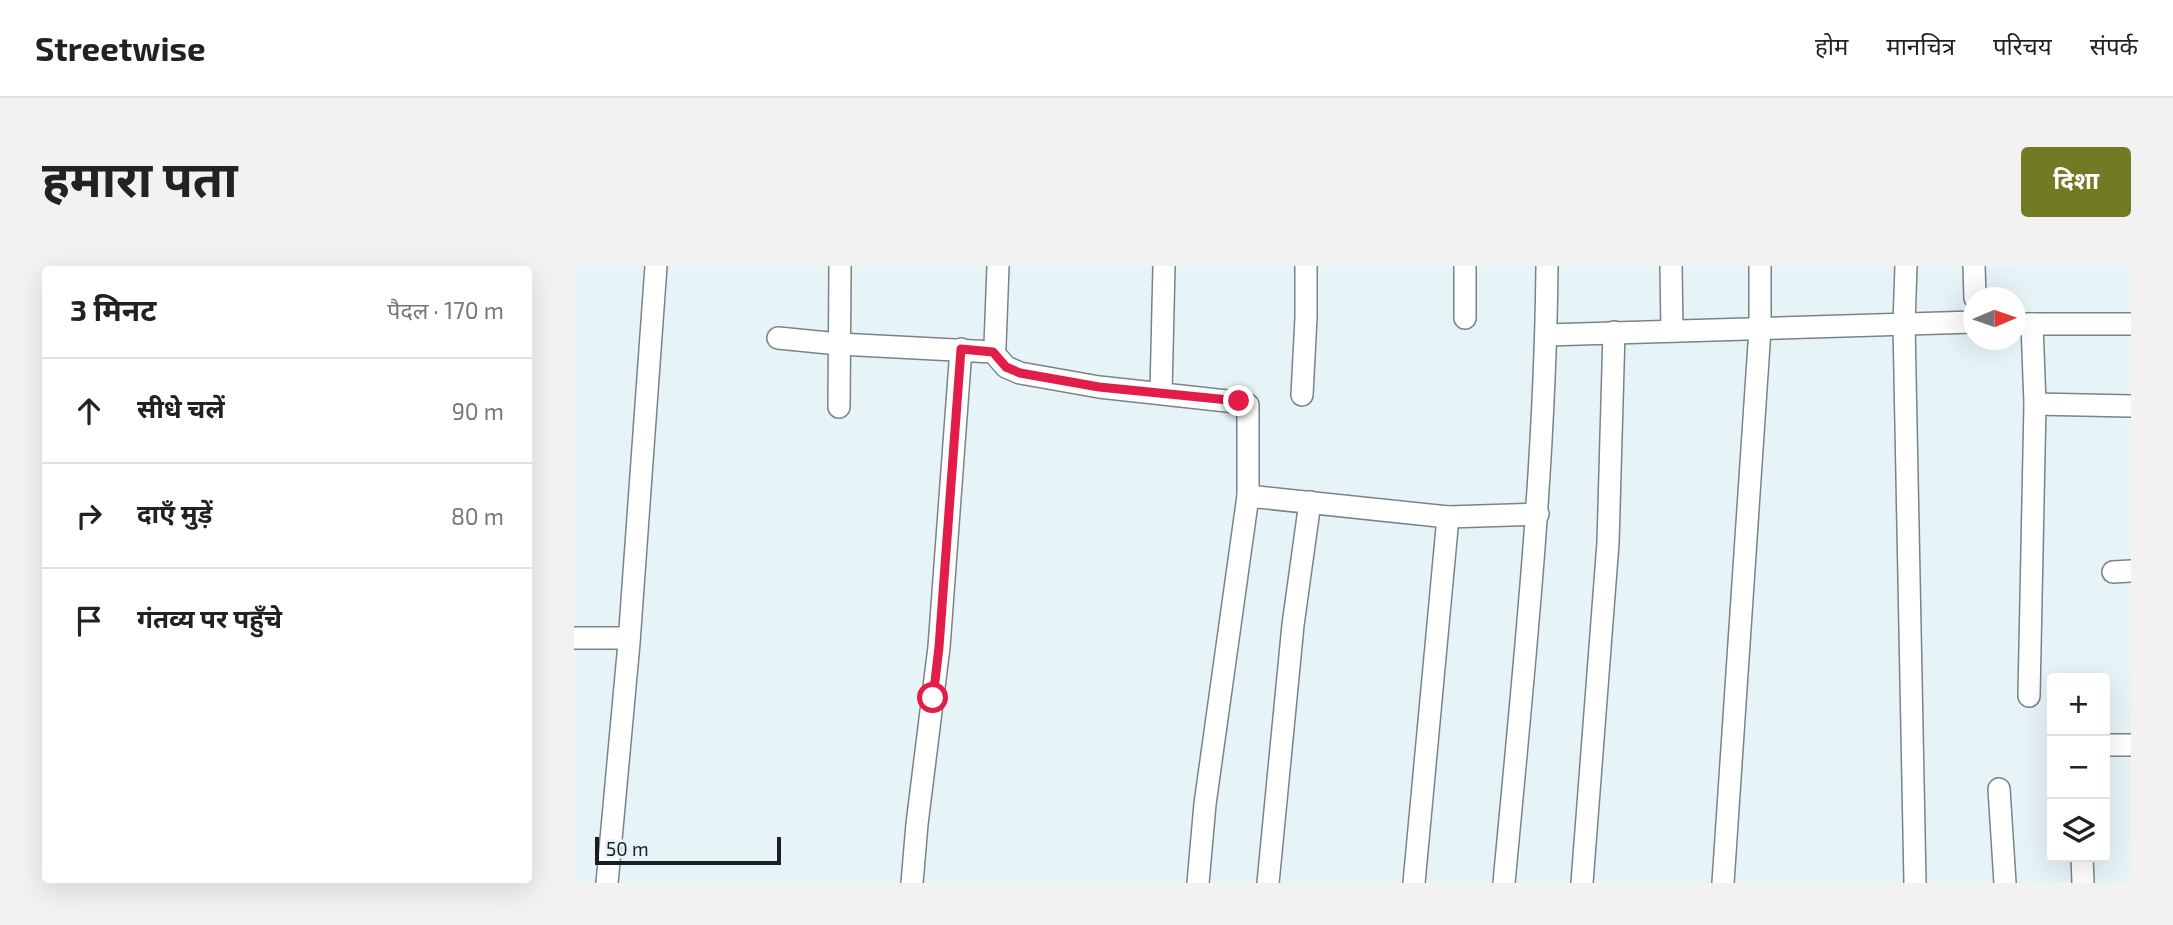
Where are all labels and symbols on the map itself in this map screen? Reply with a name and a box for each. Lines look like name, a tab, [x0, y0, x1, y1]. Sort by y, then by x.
north arrow	[1963, 287, 2026, 350]
route end	[1223, 385, 1254, 416]
route start	[917, 682, 948, 713]
scale bar	[595, 834, 780, 866]

